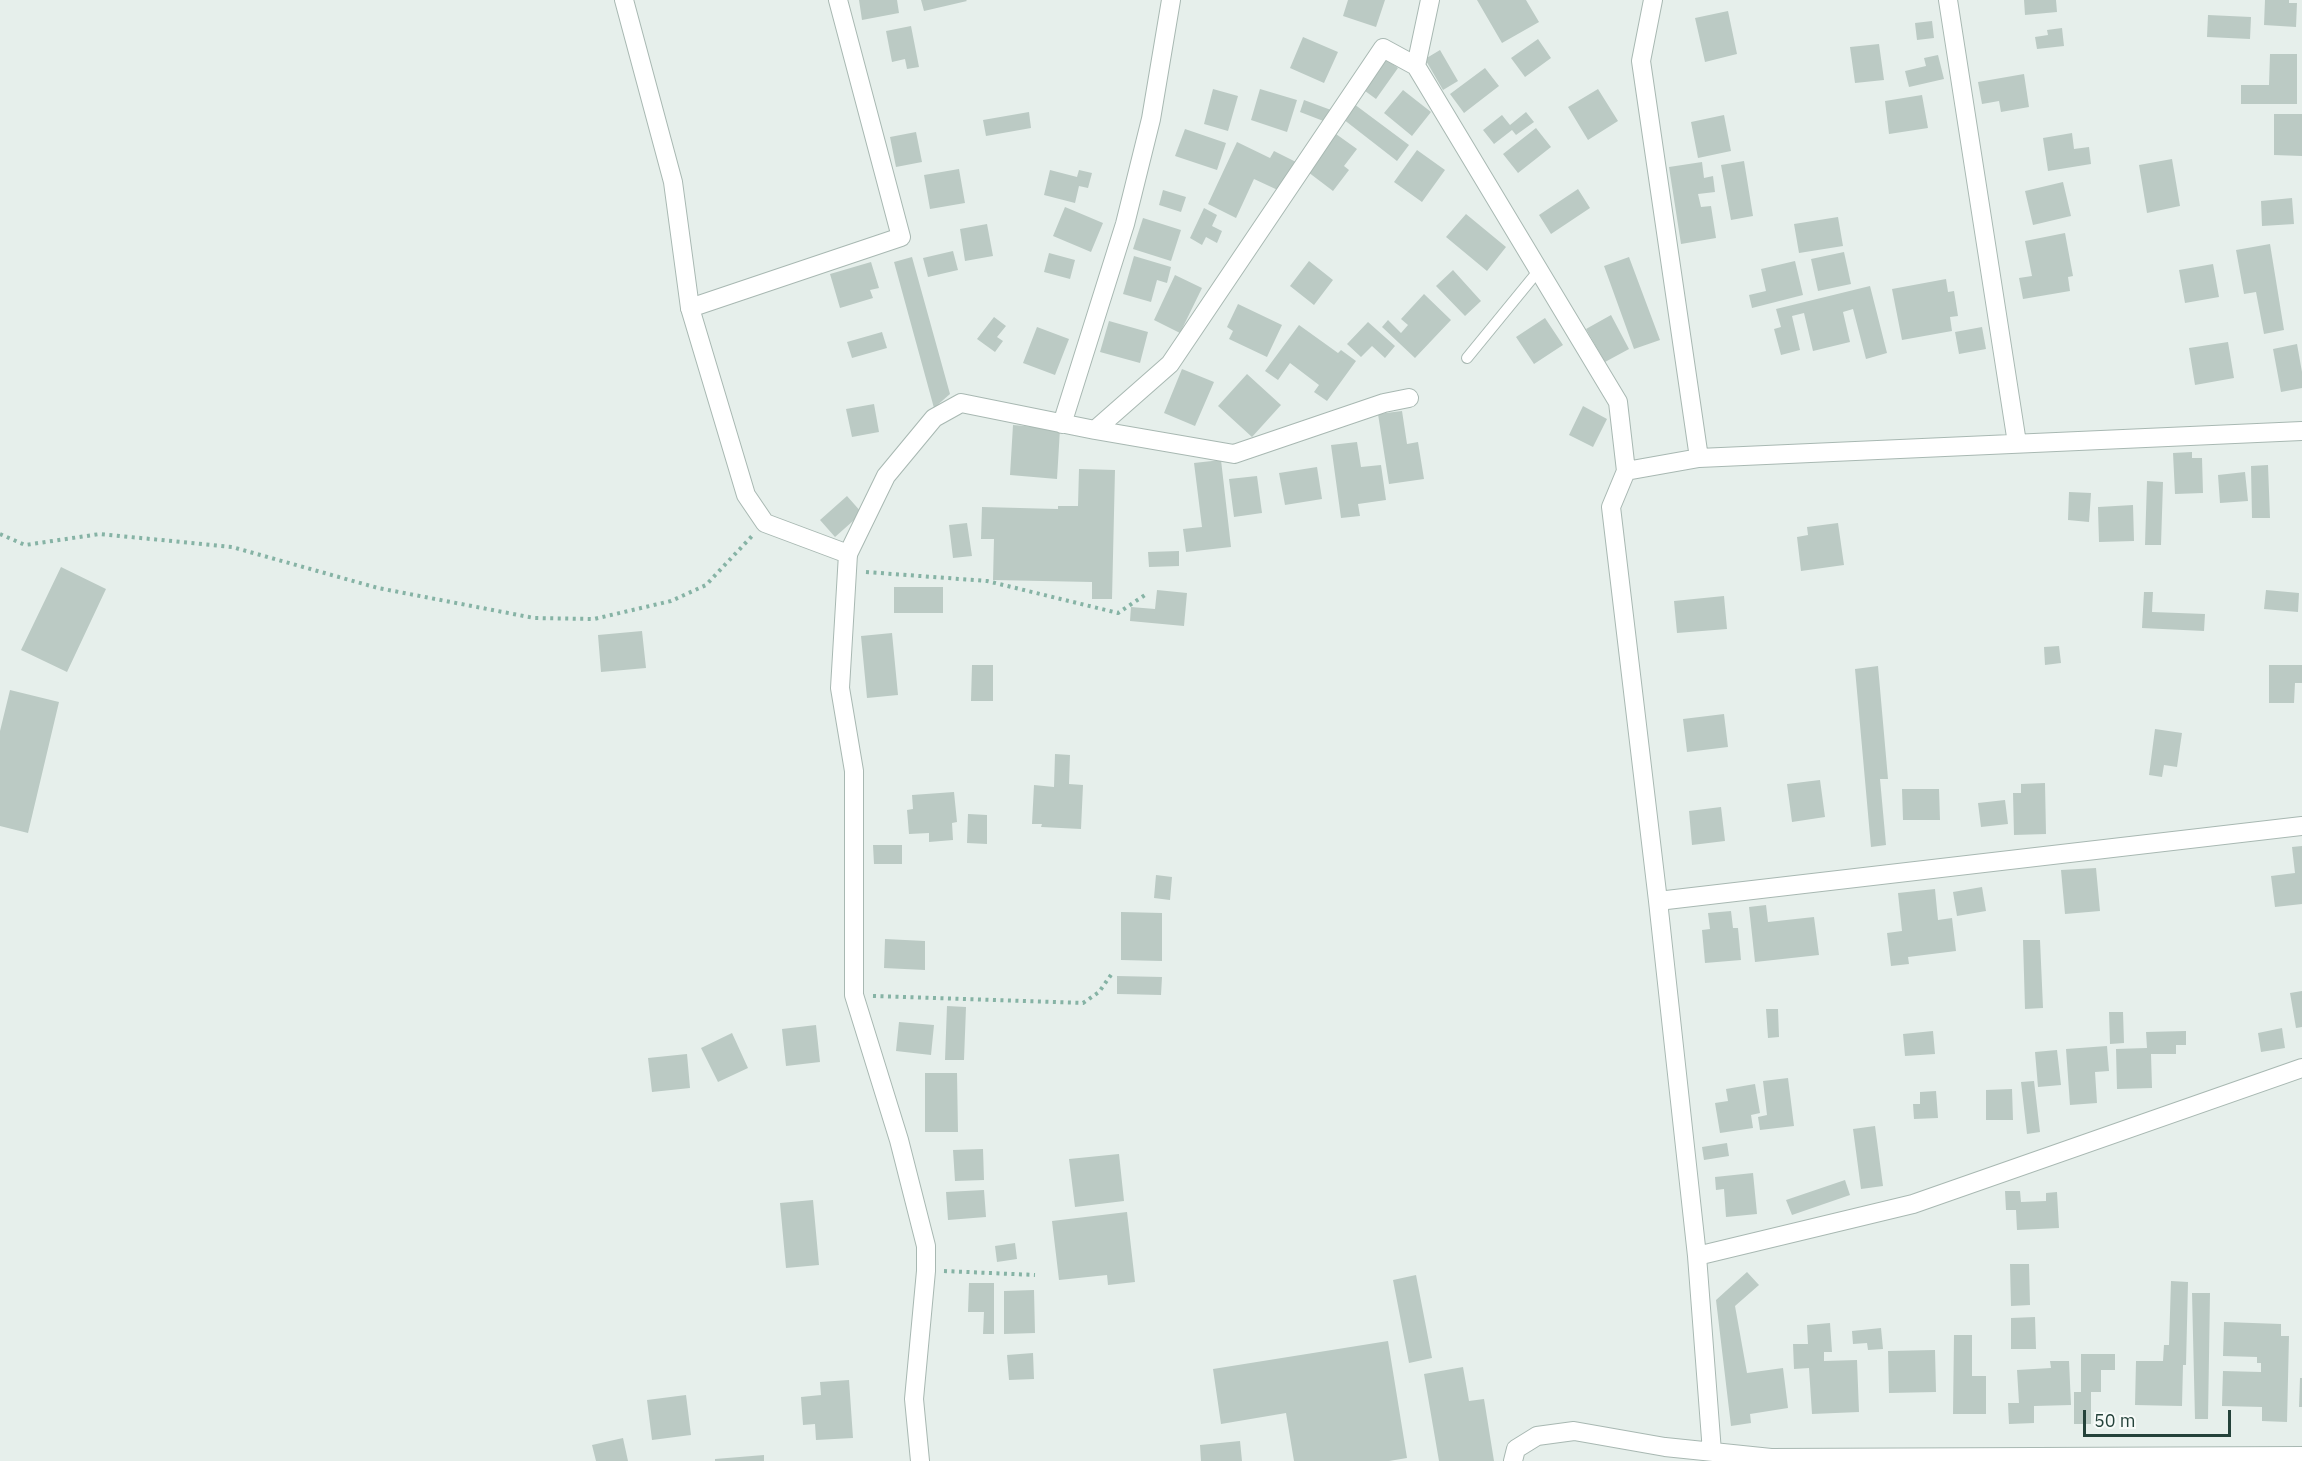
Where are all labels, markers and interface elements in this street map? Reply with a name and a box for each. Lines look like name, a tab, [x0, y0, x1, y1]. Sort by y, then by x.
scale bar	[2086, 1398, 2234, 1436]
text: 50 m	[2094, 1409, 2136, 1432]

